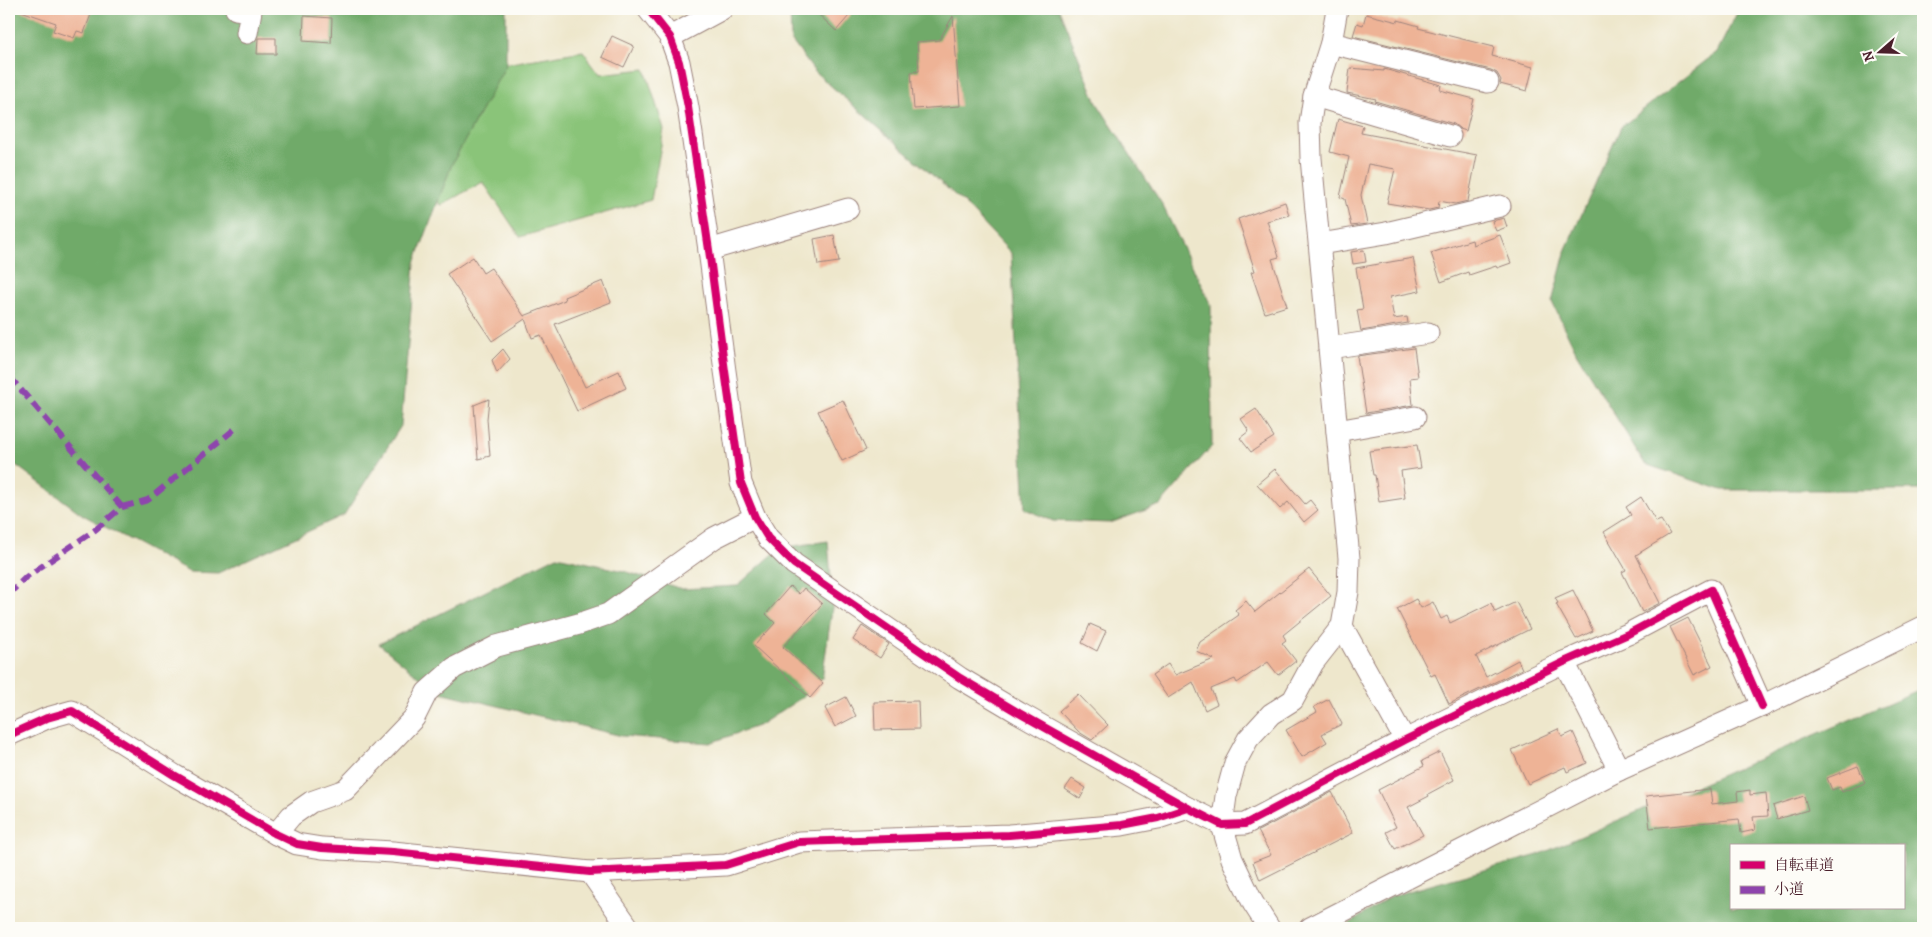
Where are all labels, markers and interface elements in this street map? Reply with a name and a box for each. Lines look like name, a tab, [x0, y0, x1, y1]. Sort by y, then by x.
north arrow	[1854, 28, 1904, 78]
text: N	[1858, 48, 1879, 64]
legend	[1730, 844, 1904, 910]
text: 自転車道	[1774, 855, 1834, 875]
text: 小道	[1774, 879, 1804, 899]

